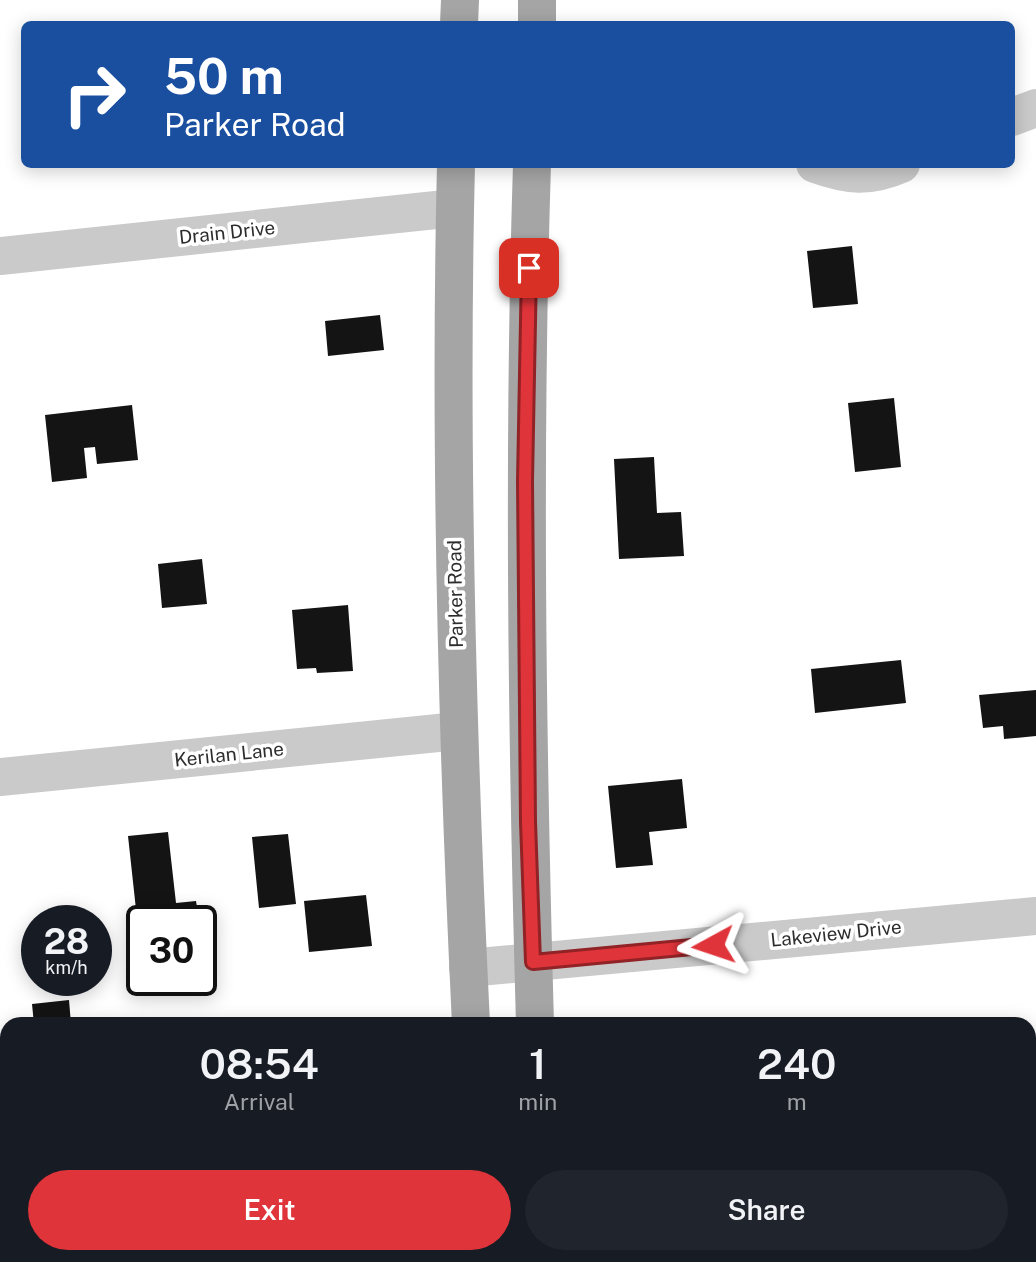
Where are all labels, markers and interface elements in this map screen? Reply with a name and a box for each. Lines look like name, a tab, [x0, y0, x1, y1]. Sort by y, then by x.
text: 50 m	[164, 47, 284, 105]
icon: right	[49, 49, 140, 140]
text: Parker Road	[164, 106, 346, 143]
street label: Drain Drive	[178, 216, 276, 248]
pin	[499, 238, 559, 298]
icon: arrive	[510, 249, 548, 287]
street label: Parker Road	[443, 540, 467, 648]
street label: Kerilan Lane	[173, 737, 285, 771]
speed limit sign: 30	[126, 905, 217, 996]
position arrow	[676, 908, 750, 982]
street label: Lakeview Drive	[769, 915, 903, 951]
text: 28	[44, 921, 89, 962]
text: km/h	[45, 957, 88, 978]
text: 08:54	[200, 1039, 319, 1088]
text: 1	[529, 1039, 547, 1088]
text: 240	[757, 1039, 836, 1088]
text: Arrival	[224, 1088, 295, 1115]
text: min	[518, 1088, 557, 1115]
text: m	[787, 1088, 807, 1115]
button: Exit	[28, 1170, 511, 1250]
button: Share	[525, 1170, 1008, 1250]

